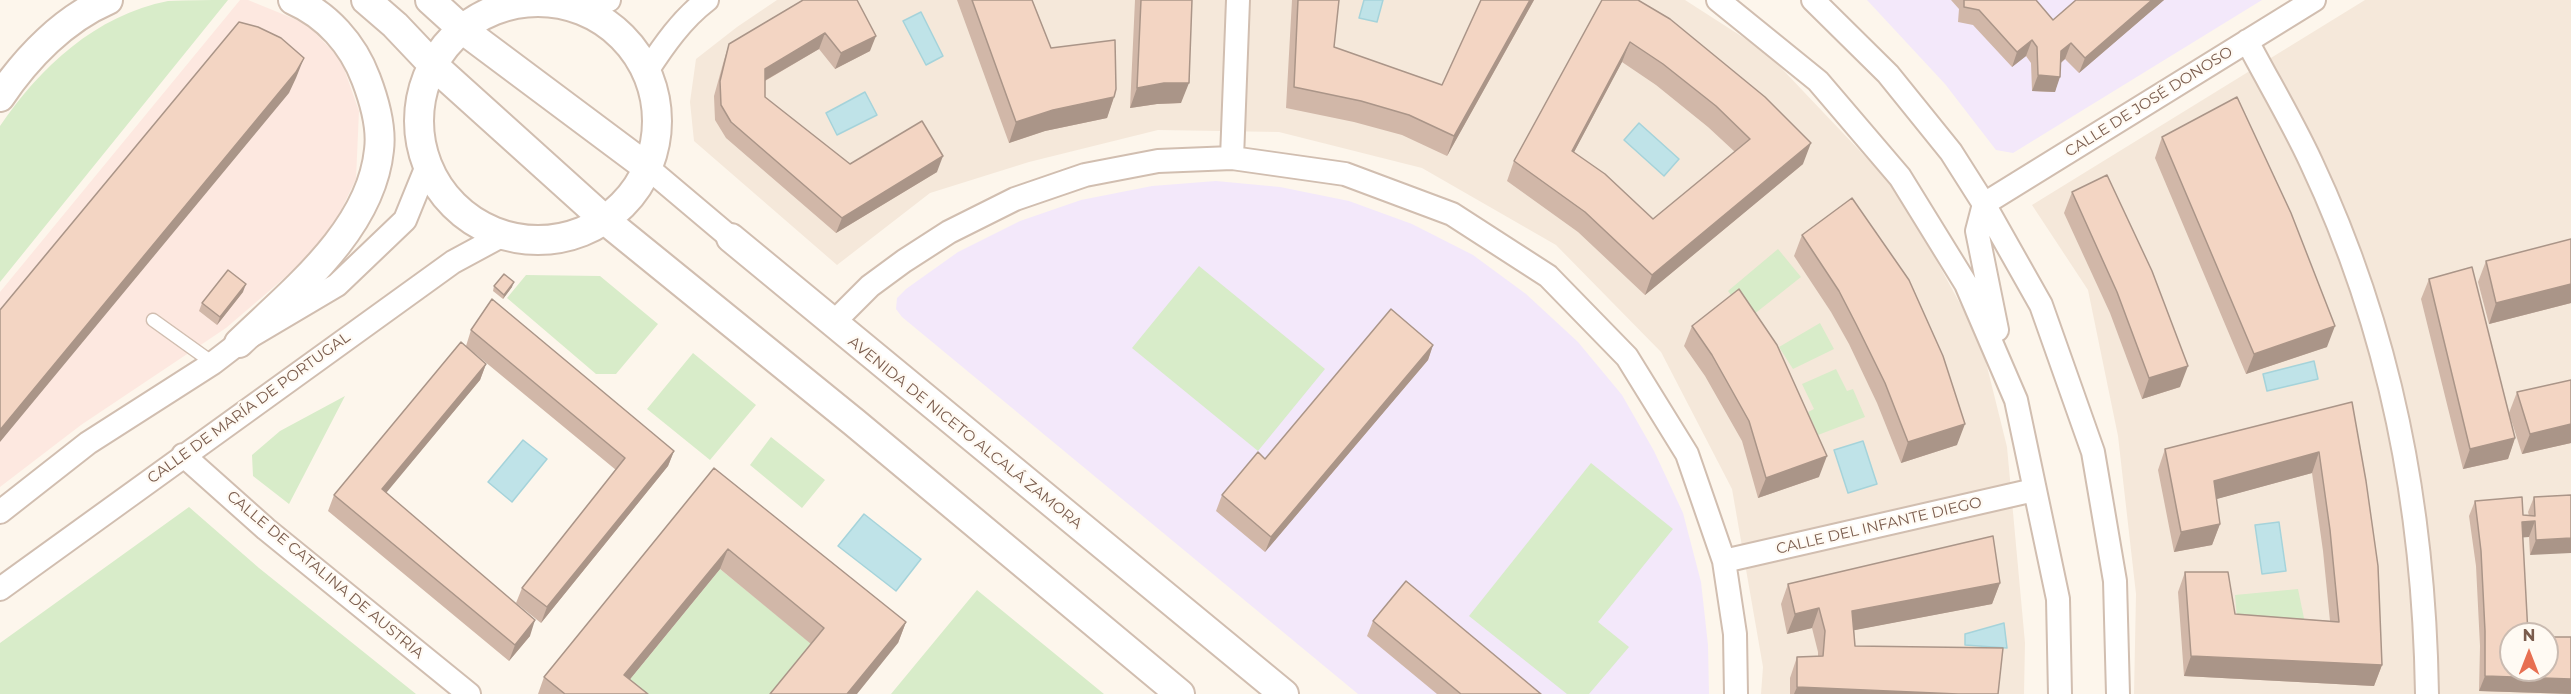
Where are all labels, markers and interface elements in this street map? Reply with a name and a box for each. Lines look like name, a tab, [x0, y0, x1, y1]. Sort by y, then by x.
street label: CALLE DE JOSÉ DONOSO	[2062, 43, 2236, 161]
street label: CALLE DE MARÍA DE PORTUGAL	[144, 328, 354, 488]
street label: AVENIDA DE NICETO ALCALÁ ZAMORA	[844, 333, 1086, 533]
street label: CALLE DE CATALINA DE AUSTRIA	[223, 487, 427, 663]
street label: CALLE DEL INFANTE DIEGO	[1775, 494, 1983, 558]
north arrow	[2499, 622, 2559, 682]
text: N	[2523, 626, 2535, 645]

